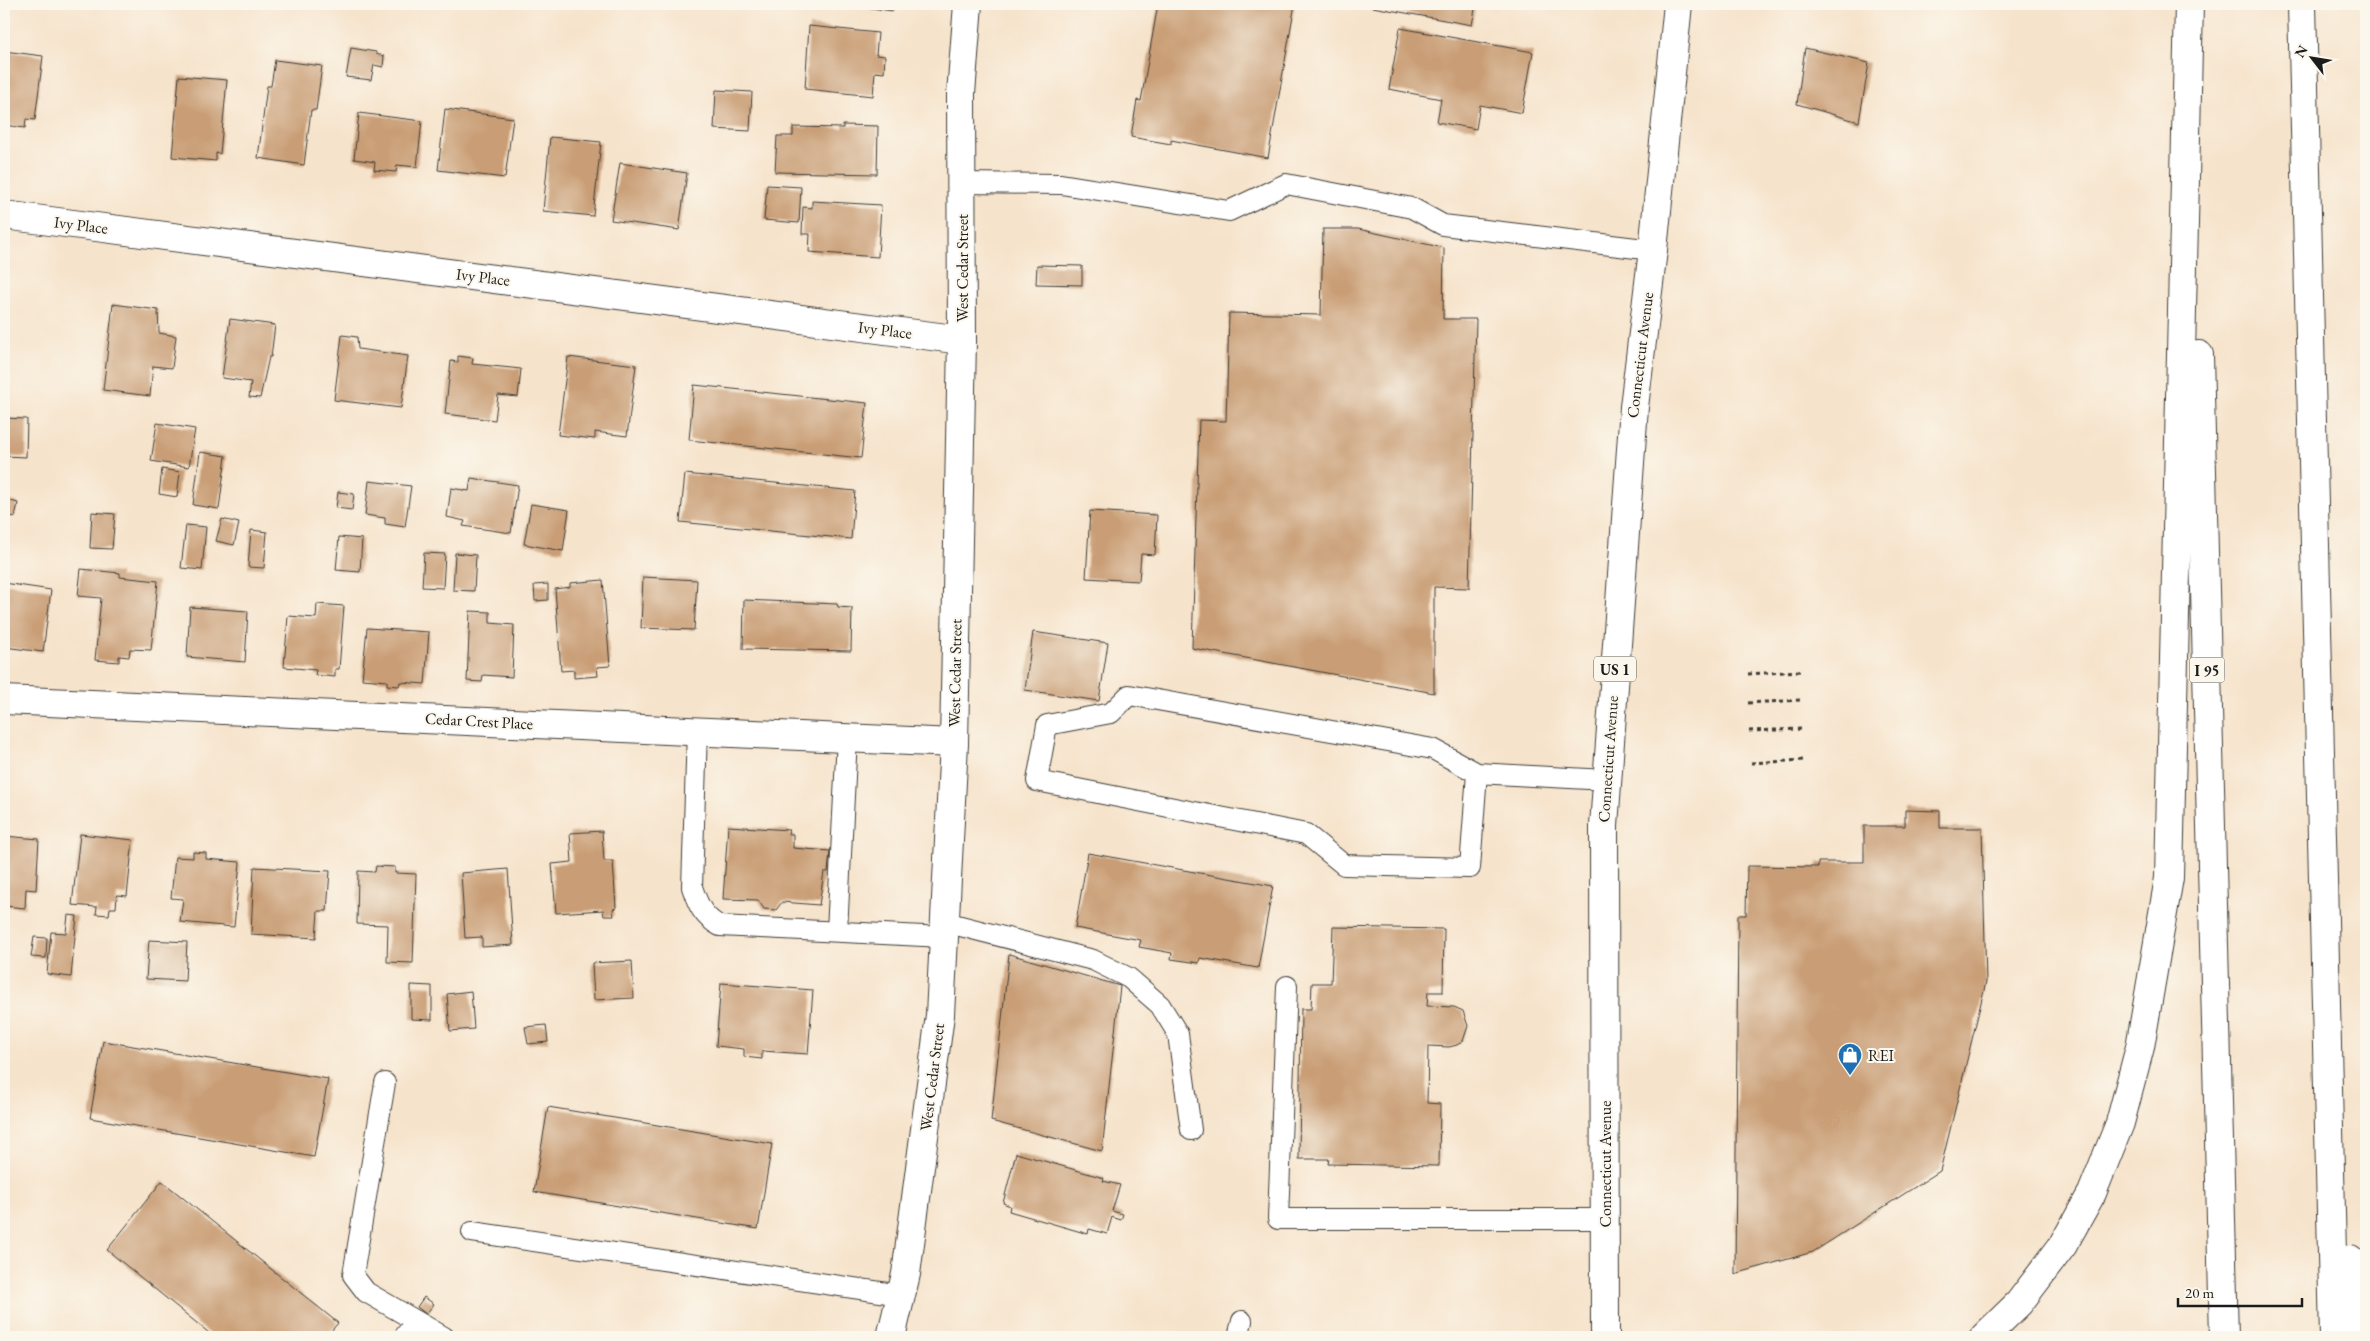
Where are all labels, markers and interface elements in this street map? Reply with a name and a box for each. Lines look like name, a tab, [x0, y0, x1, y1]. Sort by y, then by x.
north arrow	[2288, 32, 2338, 82]
text: N	[2290, 41, 2312, 61]
street label: Ivy Place	[53, 211, 109, 239]
street label: West Cedar Street	[952, 214, 973, 322]
street label: Ivy Place	[455, 263, 511, 291]
street label: Connecticut Avenue	[1622, 291, 1658, 419]
street label: Ivy Place	[857, 316, 913, 344]
street label: West Cedar Street	[944, 619, 966, 727]
road number: US 1	[1594, 656, 1636, 682]
road number: I 95	[2190, 658, 2224, 682]
street label: Connecticut Avenue	[1593, 695, 1623, 823]
street label: Cedar Crest Place	[424, 708, 534, 734]
street label: West Cedar Street	[915, 1022, 949, 1132]
shop icon: REI	[1837, 1042, 1863, 1076]
place label: REI	[1868, 1045, 1894, 1066]
street label: Connecticut Avenue	[1595, 1101, 1616, 1227]
scale bar	[2178, 1276, 2301, 1308]
text: 20 m	[2185, 1283, 2214, 1302]

